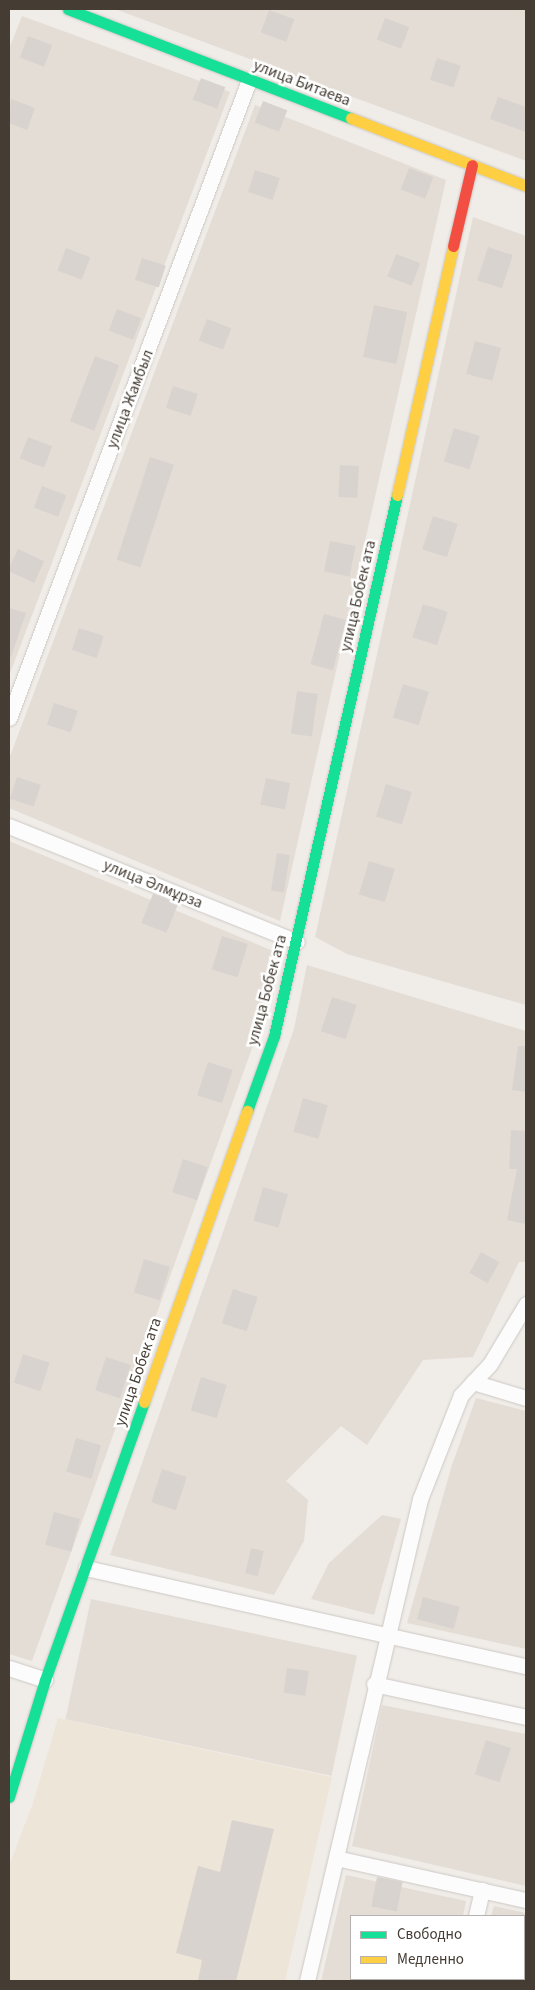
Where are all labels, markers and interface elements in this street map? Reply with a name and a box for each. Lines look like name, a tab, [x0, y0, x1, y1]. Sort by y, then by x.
street label: улица Битаева	[251, 56, 353, 110]
street label: улица Жамбыл	[102, 347, 158, 451]
street label: улица Бобек ата	[336, 538, 380, 654]
street label: улица Әлмұрза	[100, 855, 206, 913]
street label: улица Бобек ата	[243, 933, 291, 1047]
street label: улица Бобек ата	[110, 1315, 166, 1429]
legend	[350, 1915, 525, 1980]
text: Свободно	[397, 1924, 462, 1945]
text: Медленно	[397, 1949, 464, 1970]

